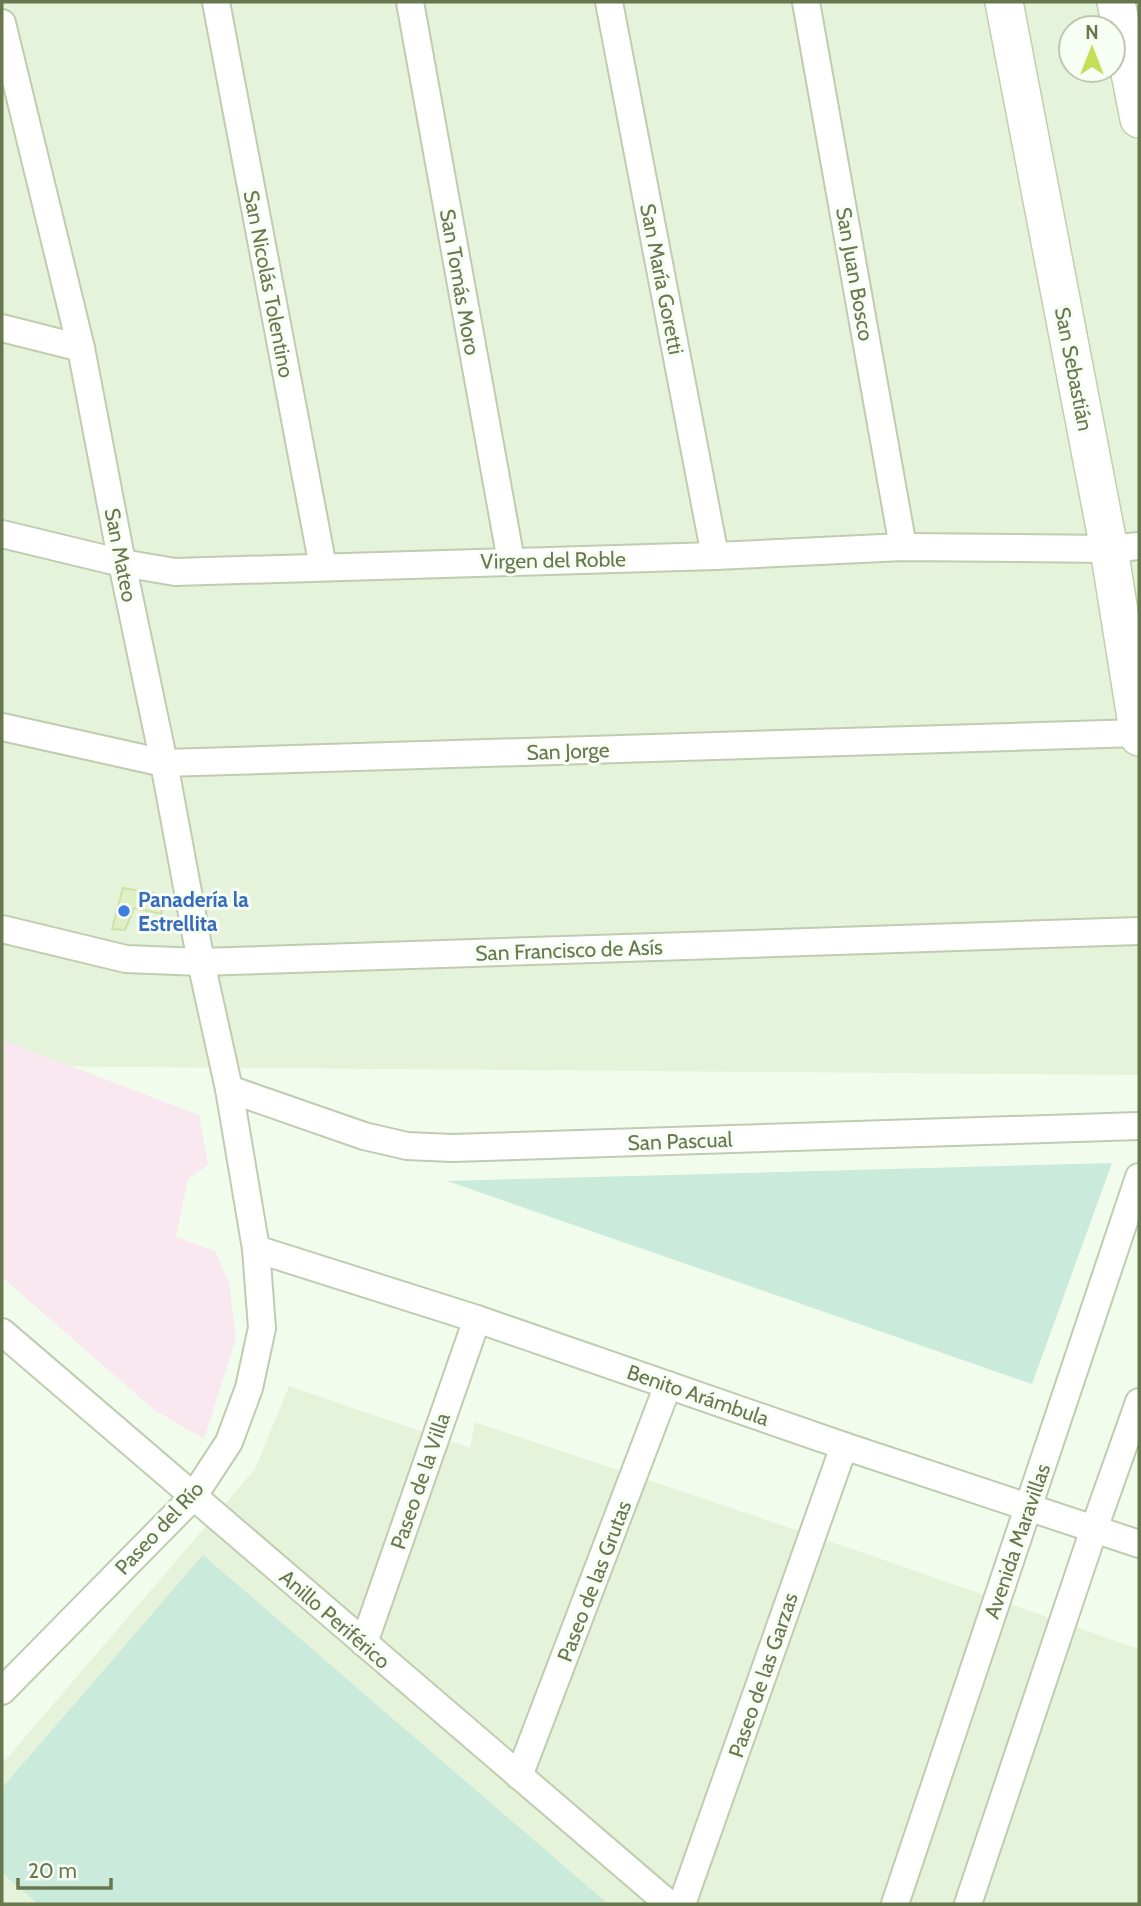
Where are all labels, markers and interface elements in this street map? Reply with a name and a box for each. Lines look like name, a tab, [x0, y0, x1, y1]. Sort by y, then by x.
north arrow	[1057, 14, 1127, 84]
text: N	[1085, 21, 1099, 44]
street label: San Nicolás Tolentino	[239, 188, 299, 380]
street label: San María Goretti	[635, 202, 689, 356]
street label: San Juan Bosco	[831, 205, 879, 343]
street label: San Tomás Moro	[435, 207, 485, 357]
street label: San Sebastián	[1050, 305, 1098, 433]
street label: San Mateo	[100, 506, 142, 604]
street label: Virgen del Roble	[480, 546, 626, 574]
street label: San Jorge	[526, 737, 610, 765]
place label: Panadería la Estrellita	[138, 887, 249, 936]
marker: Panadería la Estrellita	[116, 903, 132, 919]
street label: San Francisco de Asís	[475, 934, 663, 966]
street label: San Pascual	[627, 1127, 733, 1155]
street label: Benito Arámbula	[624, 1359, 772, 1431]
street label: Paseo de la Villa	[385, 1410, 455, 1552]
street label: Avenida Maravillas	[979, 1460, 1055, 1622]
street label: Paseo del Río	[110, 1476, 208, 1580]
street label: Paseo de las Grutas	[552, 1497, 636, 1665]
street label: Anillo Periférico	[275, 1564, 395, 1674]
street label: Paseo de las Garzas	[723, 1589, 803, 1761]
scale bar	[18, 1846, 110, 1890]
text: 20 m	[28, 1858, 77, 1883]

